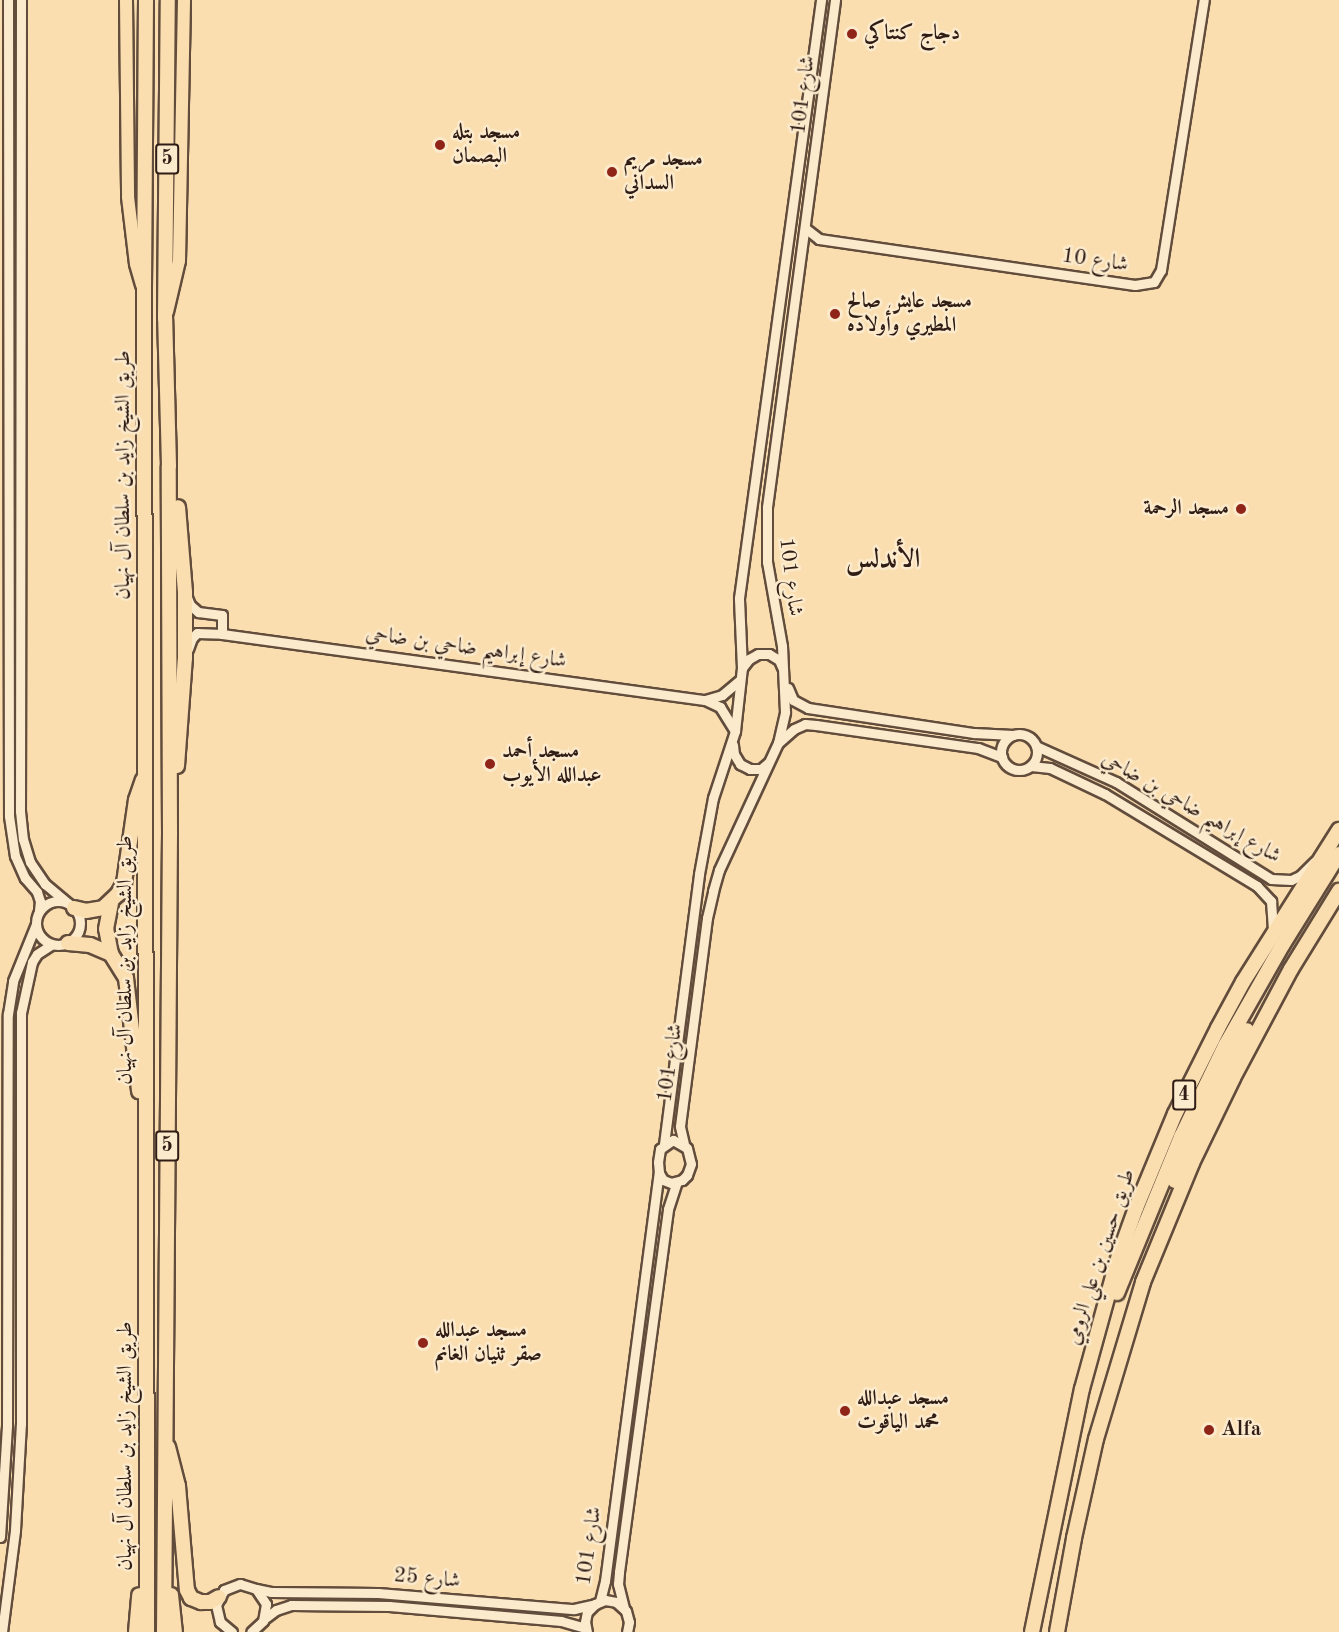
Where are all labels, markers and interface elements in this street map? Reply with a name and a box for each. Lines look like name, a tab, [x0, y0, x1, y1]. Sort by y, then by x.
place label: دجاج كنتاكي	[864, 21, 960, 47]
marker: دجاج كنتاكي	[845, 27, 859, 41]
street label: شارع 101	[787, 54, 821, 136]
place label: مسجد بتله البصمان	[452, 120, 520, 170]
marker: مسجد بتله البصمان	[433, 138, 447, 152]
road number: 5	[155, 142, 179, 176]
place label: مسجد مريم السداني	[624, 147, 703, 197]
marker: مسجد مريم السداني	[605, 165, 619, 179]
street label: شارع 10	[1060, 244, 1130, 278]
place label: مسجد عايش صالح المطيري وأولاده	[847, 289, 972, 339]
marker: مسجد عايش صالح المطيري وأولاده	[828, 307, 842, 321]
street label: طريق الشيخ زايد بن سلطان آل نهيان	[111, 350, 137, 600]
place label: مسجد الرحمة	[1143, 496, 1229, 522]
marker: مسجد الرحمة	[1234, 502, 1248, 516]
street label: شارع 101	[773, 536, 807, 618]
district label: الأندلس	[846, 544, 920, 576]
street label: شارع إبراهيم ضاحي بن ضاحي	[364, 621, 568, 675]
place label: مسجد أحمد عبدالله الأيوب	[502, 739, 601, 789]
street label: شارع إبراهيم ضاحي بن ضاحي	[1097, 746, 1285, 870]
marker: مسجد أحمد عبدالله الأيوب	[483, 757, 497, 771]
street label: طريق الشيخ زايد بن سلطان آل نهيان	[113, 835, 139, 1085]
street label: شارع 101	[653, 1022, 689, 1104]
road number: 4	[1172, 1078, 1196, 1112]
road number: 5	[155, 1129, 179, 1163]
street label: طريق حسين بن علي الرومي	[1061, 1166, 1141, 1348]
place label: مسجد عبدالله صقر ثنيان الغانم	[435, 1318, 542, 1368]
street label: طريق الشيخ زايد بن سلطان آل نهيان	[113, 1321, 139, 1571]
marker: مسجد عبدالله صقر ثنيان الغانم	[416, 1336, 430, 1350]
place label: مسجد عبدالله محمد الياقوت	[857, 1386, 949, 1436]
marker: مسجد عبدالله محمد الياقوت	[838, 1404, 852, 1418]
place label: Alfa	[1221, 1417, 1261, 1443]
marker: Alfa	[1202, 1423, 1216, 1437]
street label: شارع 101	[572, 1505, 608, 1587]
street label: شارع 25	[393, 1564, 461, 1594]

